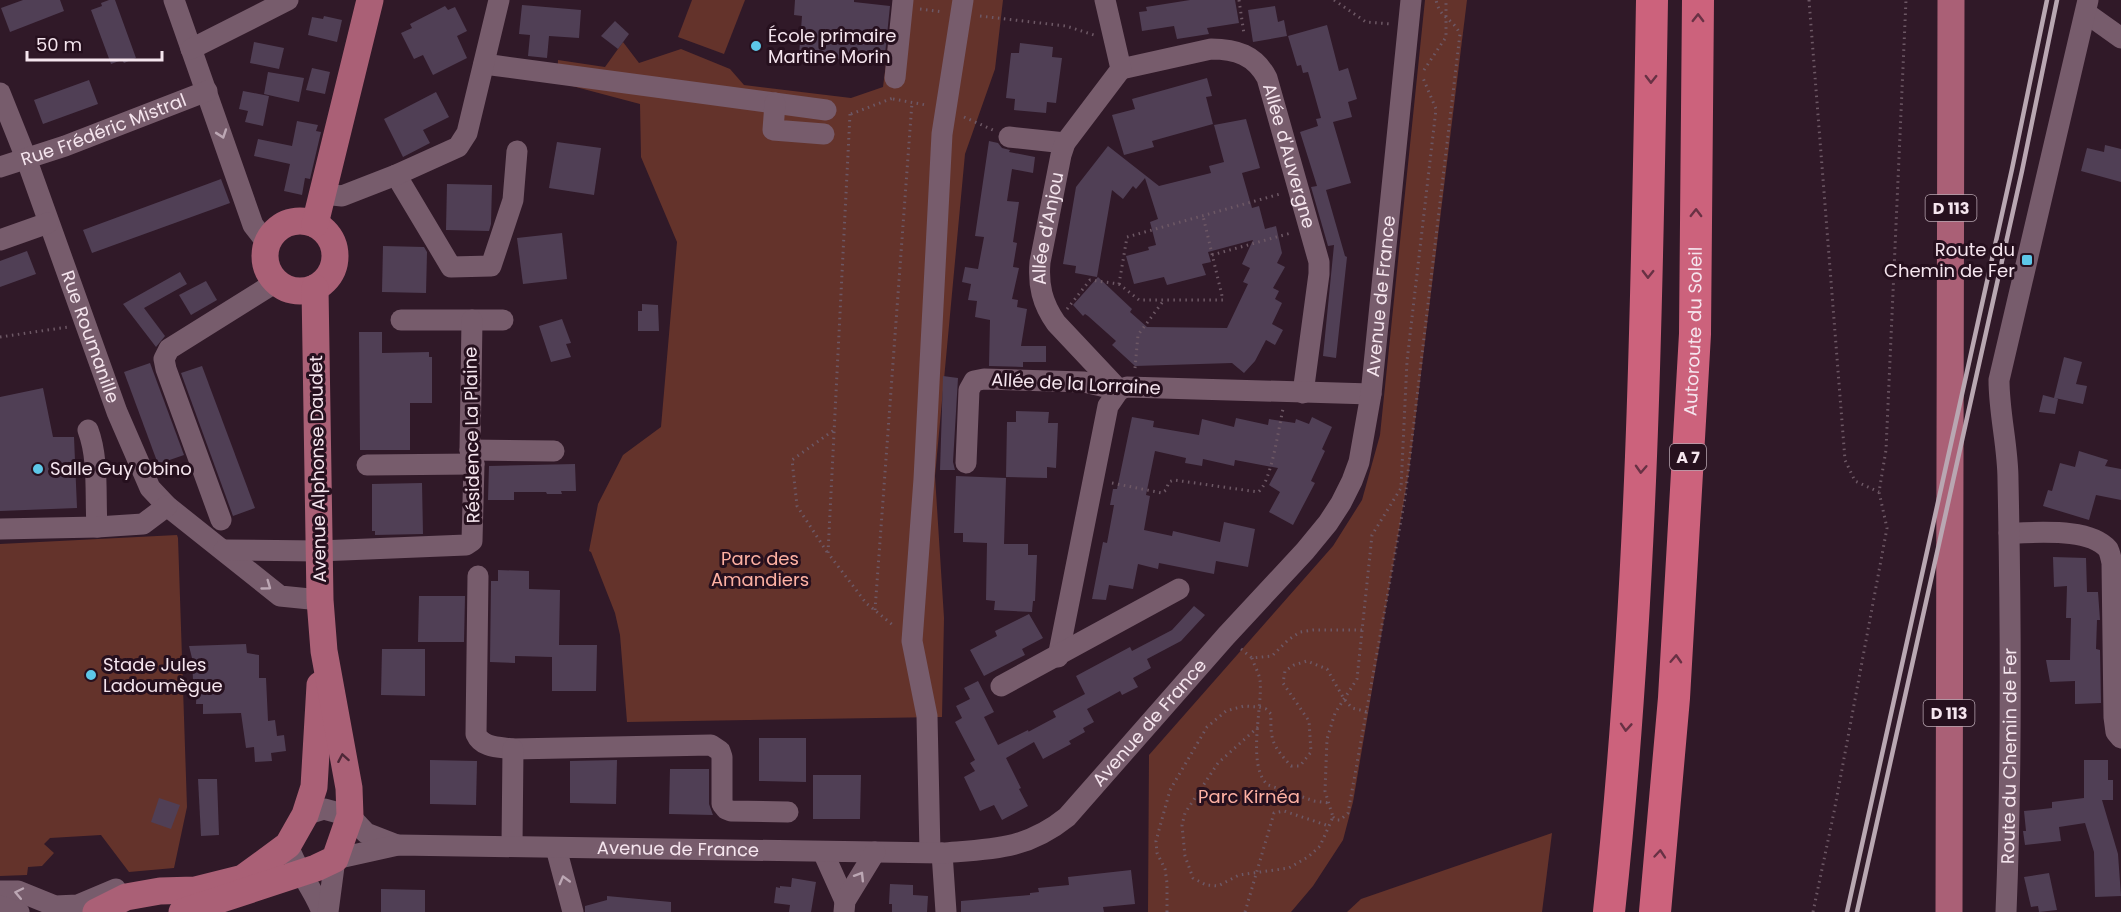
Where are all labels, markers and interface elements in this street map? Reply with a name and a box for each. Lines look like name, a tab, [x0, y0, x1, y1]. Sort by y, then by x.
one-way arrow	[1692, 13, 1704, 22]
place label: École primaire Martine Morin	[768, 23, 896, 69]
scale bar	[27, 24, 162, 62]
text: 50 m	[36, 32, 82, 57]
marker: École primaire Martine Morin	[749, 39, 763, 53]
one-way arrow	[1644, 75, 1657, 84]
street label: Allée d'Auvergne	[1257, 80, 1322, 231]
street label: Rue Frédéric Mistral	[17, 87, 190, 171]
one-way arrow	[214, 128, 227, 139]
street label: Allée d'Anjou	[1026, 170, 1069, 286]
road number: D 113	[1926, 195, 1976, 221]
one-way arrow	[1690, 208, 1702, 217]
street label: Avenue de France	[1360, 214, 1401, 378]
place label: Route du Chemin de Fer	[1884, 237, 2015, 283]
street label: Autoroute du Soleil	[1677, 247, 1708, 417]
marker: Route du Chemin de Fer	[2020, 253, 2034, 267]
street label: Rue Roumanille	[55, 267, 126, 406]
one-way arrow	[1641, 270, 1654, 279]
street label: Résidence La Plaine	[457, 347, 486, 523]
street label: Avenue Alphonse Daudet	[303, 355, 332, 583]
street label: Allée de la Lorraine	[991, 367, 1161, 400]
road number: A 7	[1670, 444, 1706, 470]
place label: Salle Guy Obino	[50, 456, 192, 481]
marker: Salle Guy Obino	[31, 462, 45, 476]
one-way arrow	[1634, 465, 1647, 474]
park label: Parc des Amandiers	[711, 546, 809, 592]
one-way arrow	[260, 579, 271, 590]
street label: Route du Chemin de Fer	[1995, 648, 2022, 864]
place label: Stade Jules Ladoumègue	[103, 652, 223, 698]
street label: Avenue de France	[1086, 653, 1212, 792]
one-way arrow	[1669, 655, 1682, 664]
marker: Stade Jules Ladoumègue	[84, 668, 98, 682]
road number: D 113	[1924, 700, 1974, 726]
one-way arrow	[1620, 722, 1633, 731]
one-way arrow	[337, 753, 350, 763]
park label: Parc Kirnéa	[1198, 784, 1300, 809]
street label: Avenue de France	[597, 835, 759, 862]
one-way arrow	[1653, 849, 1666, 858]
one-way arrow	[852, 872, 864, 882]
one-way arrow	[559, 875, 572, 885]
one-way arrow	[14, 888, 24, 901]

